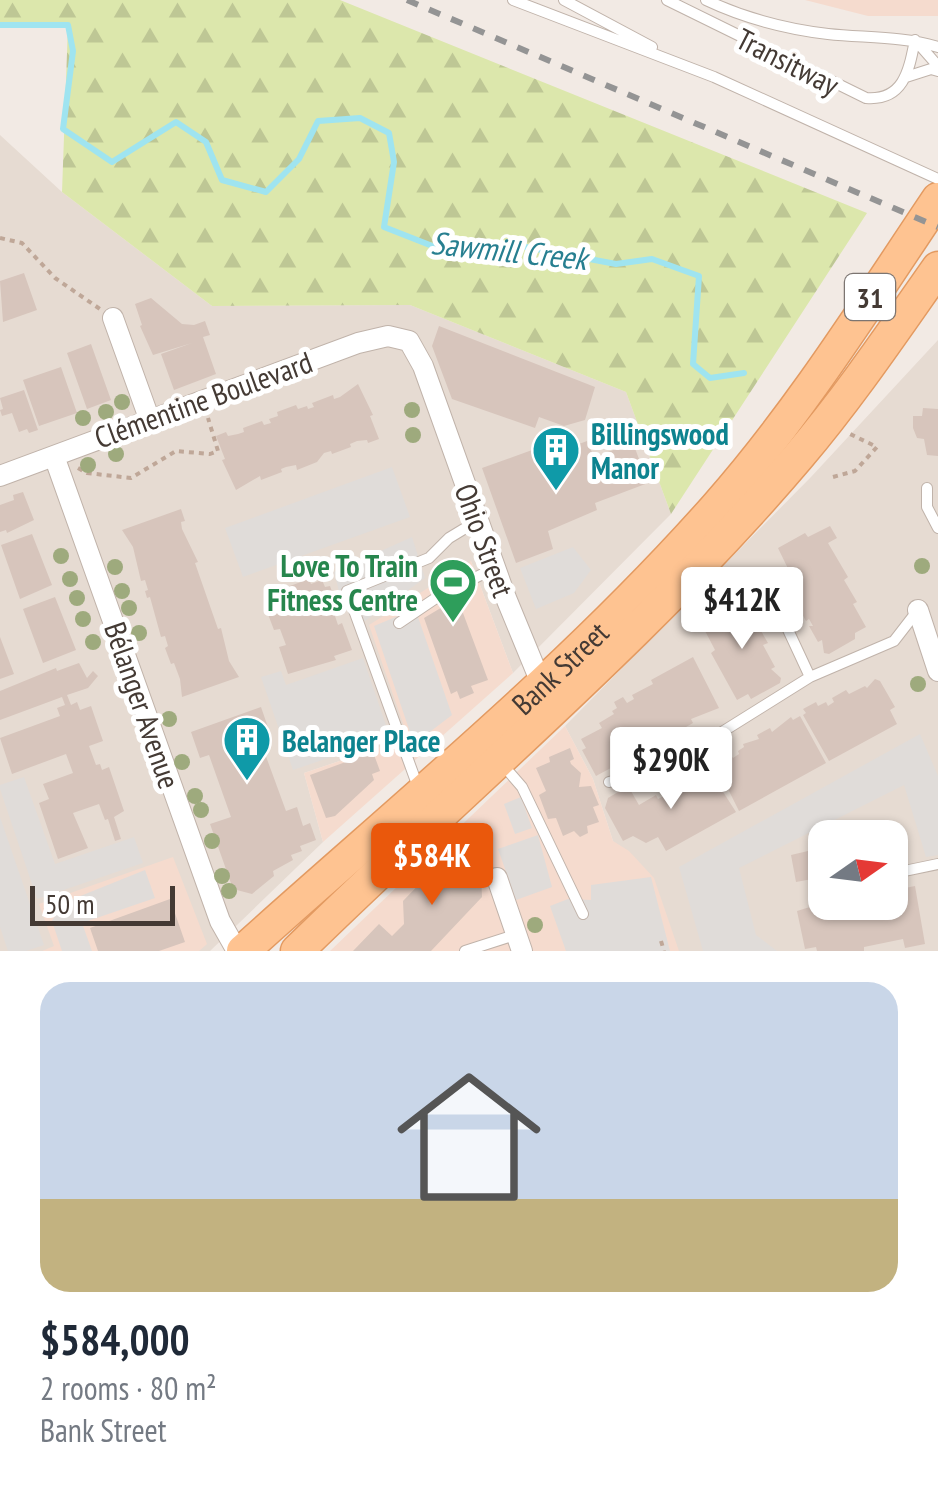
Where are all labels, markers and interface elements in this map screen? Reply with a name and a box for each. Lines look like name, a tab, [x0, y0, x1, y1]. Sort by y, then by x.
street label: Transitway	[730, 19, 847, 104]
water label: Sawmill Creek	[429, 221, 593, 279]
road number: 31	[845, 274, 895, 320]
street label: Clémentine Boulevard	[89, 342, 317, 456]
place label: Billingswood Manor	[591, 414, 729, 487]
building icon: Billingswood Manor	[530, 424, 582, 492]
street label: Ohio Street	[447, 478, 524, 603]
place label: Love To Train Fitness Centre	[267, 546, 418, 619]
sports icon: Love To Train Fitness Centre	[427, 556, 479, 624]
pin: $412K	[672, 567, 812, 652]
text: $412K	[703, 578, 781, 620]
street label: Bank Street	[503, 612, 617, 722]
street label: Bélanger Avenue	[96, 617, 190, 793]
building icon: Belanger Place	[221, 714, 273, 782]
place label: Belanger Place	[282, 721, 441, 760]
pin: $290K	[601, 727, 741, 812]
text: $290K	[632, 738, 710, 780]
north arrow	[808, 820, 908, 920]
map controls	[808, 820, 908, 920]
pin: $584K	[362, 823, 502, 908]
text: $584K	[393, 834, 471, 876]
scale bar	[30, 881, 175, 926]
text: 50 m	[45, 885, 94, 922]
icon: home	[379, 1047, 559, 1227]
text: $584,000	[40, 1312, 190, 1367]
text: 2 rooms · 80 m²	[40, 1367, 217, 1409]
text: Bank Street	[40, 1409, 167, 1451]

